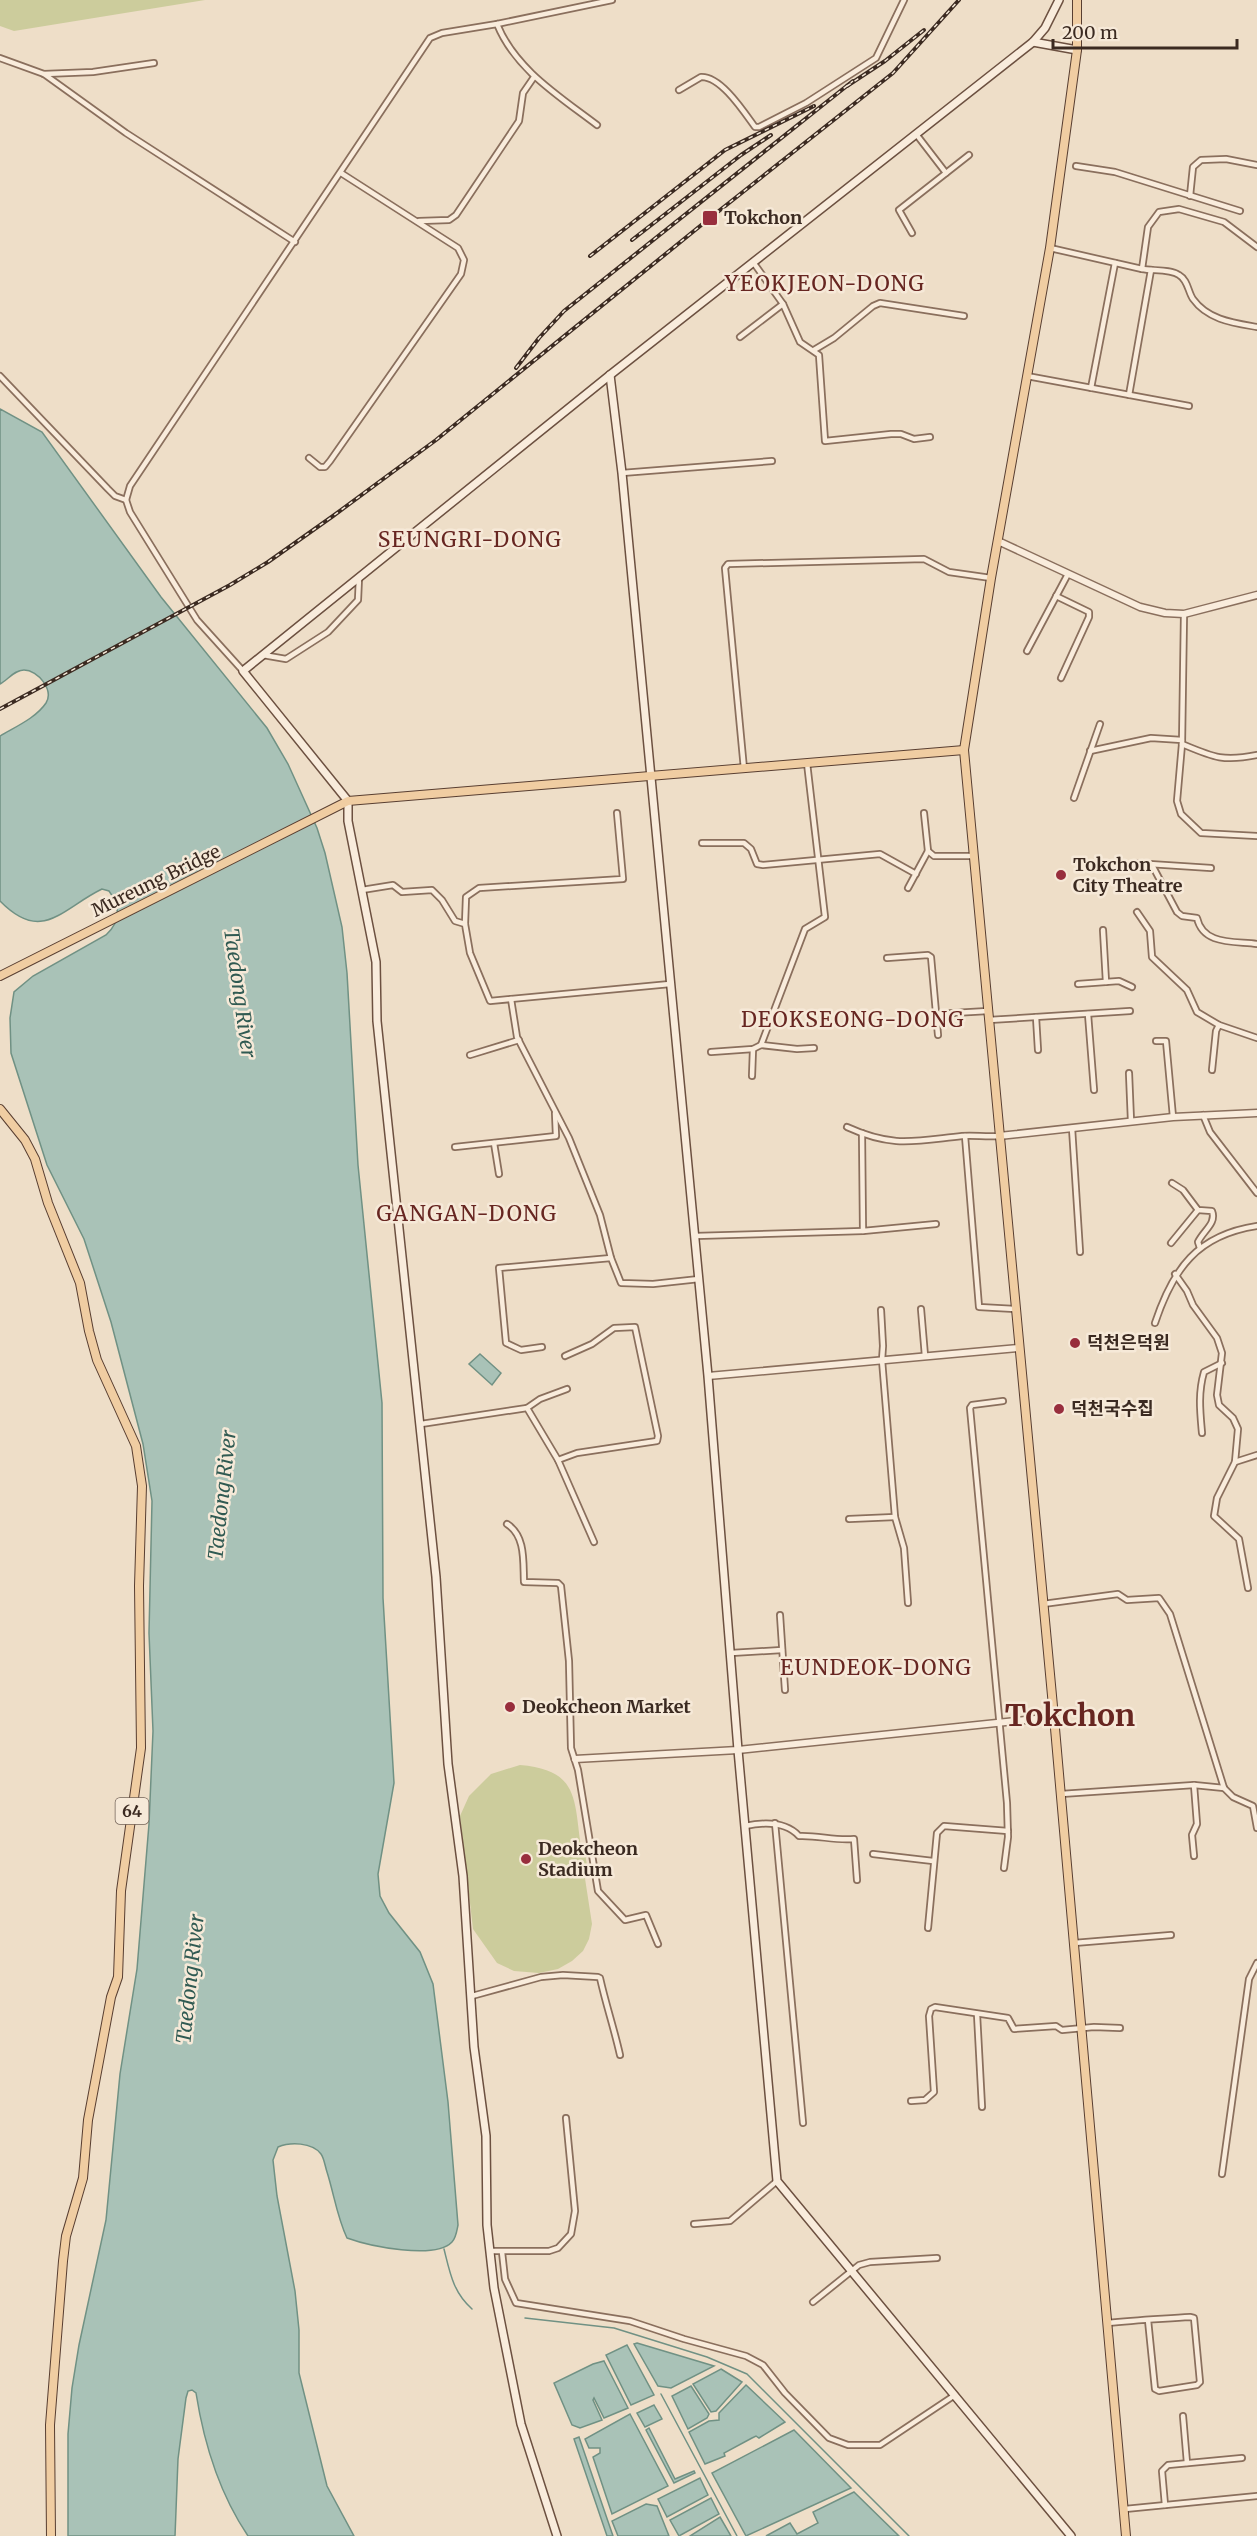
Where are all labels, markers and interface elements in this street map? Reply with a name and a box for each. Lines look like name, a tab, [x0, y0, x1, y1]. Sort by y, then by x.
scale bar	[1053, 12, 1238, 50]
text: 200 m	[1062, 21, 1118, 44]
place label: Tokchon	[724, 206, 802, 229]
marker: Tokchon	[701, 209, 719, 227]
district label: YEOKJEON-DONG	[724, 270, 925, 297]
district label: SEUNGRI-DONG	[378, 526, 562, 553]
street label: Mureung Bridge	[88, 839, 224, 922]
place label: Tokchon City Theatre	[1073, 853, 1183, 897]
marker: Tokchon City Theatre	[1054, 868, 1068, 882]
water label: Taedong River	[219, 927, 262, 1060]
district label: DEOKSEONG-DONG	[741, 1006, 965, 1033]
district label: GANGAN-DONG	[376, 1200, 558, 1227]
place label: 덕천은덕원	[1087, 1331, 1170, 1354]
marker: 덕천은덕원	[1068, 1336, 1082, 1350]
place label: 덕천국수집	[1071, 1397, 1154, 1420]
marker: 덕천국수집	[1052, 1402, 1066, 1416]
water label: Taedong River	[202, 1428, 241, 1561]
district label: EUNDEOK-DONG	[780, 1654, 972, 1681]
place label: Deokcheon Market	[522, 1695, 692, 1718]
district label: Tokchon	[1005, 1696, 1135, 1734]
marker: Deokcheon Market	[503, 1700, 517, 1714]
road number: 64	[116, 1798, 148, 1824]
place label: Deokcheon Stadium	[538, 1837, 638, 1881]
marker: Deokcheon Stadium	[519, 1852, 533, 1866]
water label: Taedong River	[170, 1912, 209, 2045]

